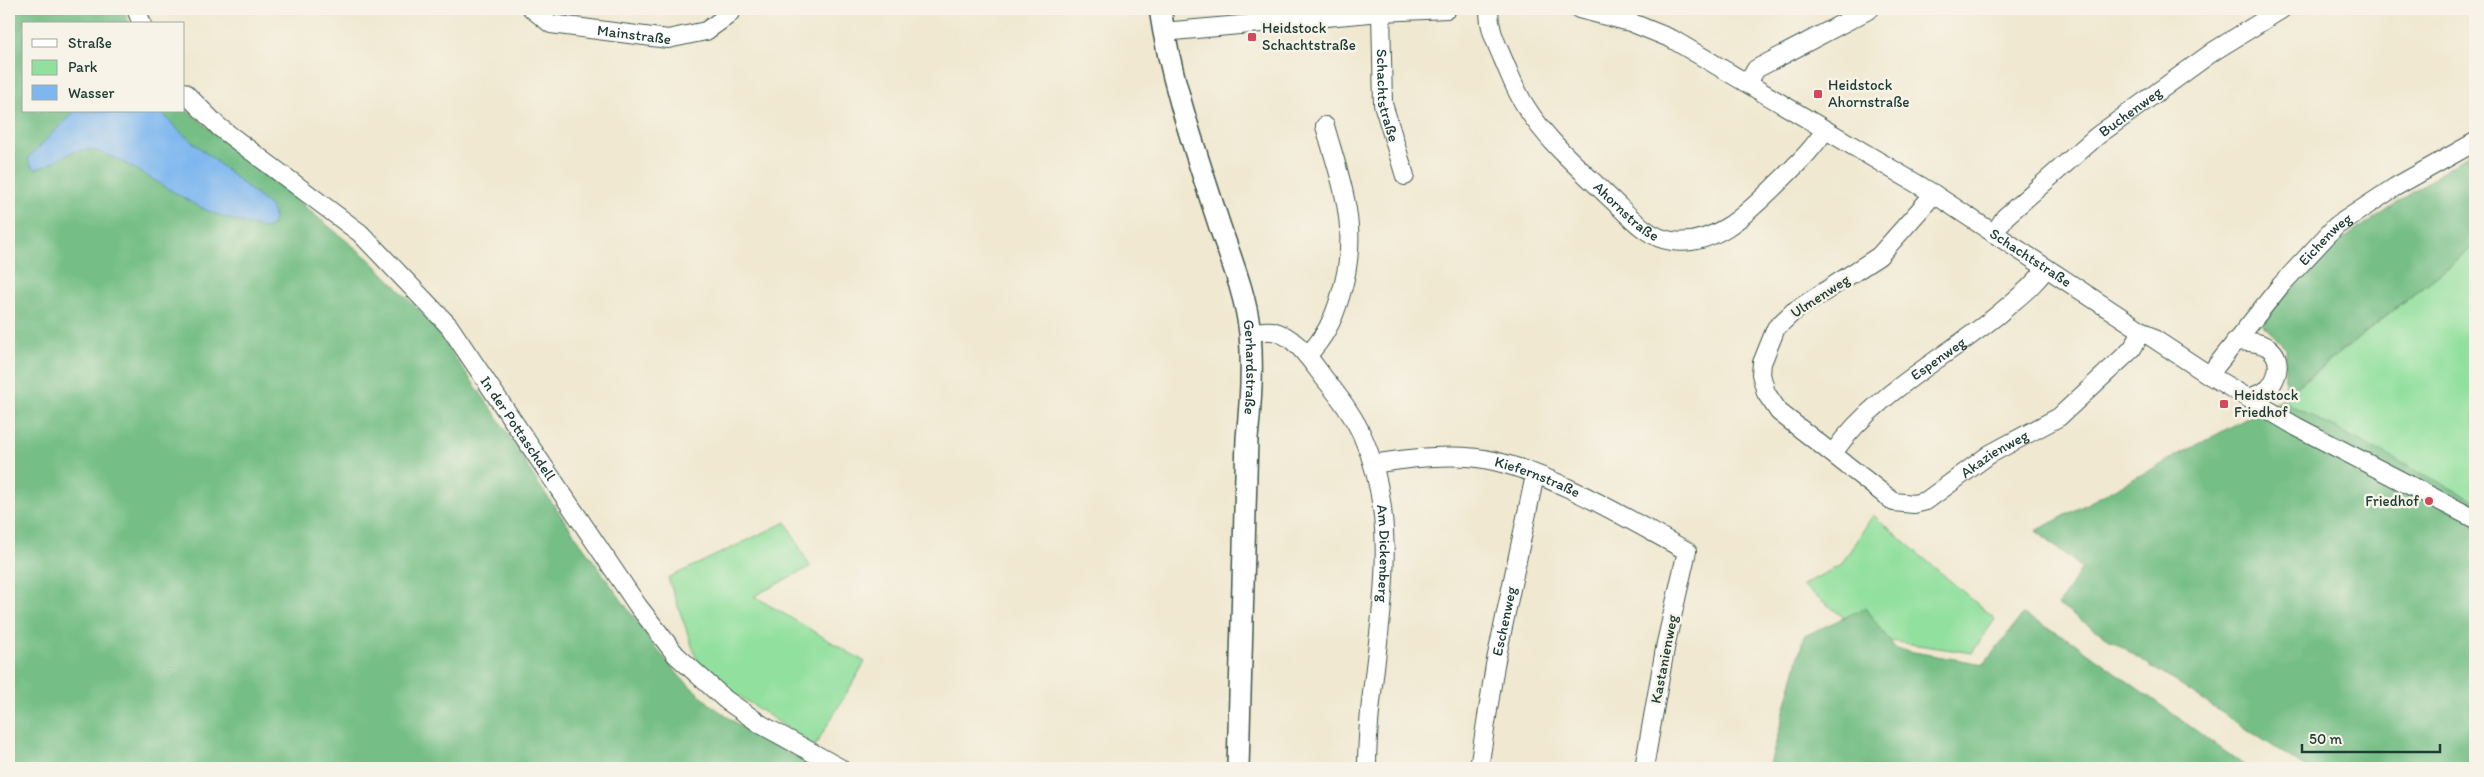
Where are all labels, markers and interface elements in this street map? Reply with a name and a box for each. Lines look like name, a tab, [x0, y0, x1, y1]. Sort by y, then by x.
place label: Heidstock Schachtstraße	[1262, 19, 1356, 54]
street label: Mainstraße	[596, 21, 672, 48]
legend	[22, 22, 185, 112]
marker: Heidstock Schachtstraße	[1246, 31, 1258, 43]
text: Straße	[68, 34, 112, 52]
street label: Schachtstraße	[1373, 49, 1403, 144]
text: Park	[68, 58, 98, 76]
place label: Heidstock Ahornstraße	[1828, 76, 1910, 111]
street label: Buchenweg	[2095, 83, 2166, 141]
text: Wasser	[68, 84, 115, 102]
marker: Heidstock Ahornstraße	[1812, 88, 1824, 100]
street label: Ahornstraße	[1590, 178, 1662, 245]
street label: Eichenweg	[2295, 209, 2355, 269]
street label: Schachtstraße	[1986, 224, 2075, 291]
street label: Ulmenweg	[1787, 270, 1853, 322]
street label: Gerhardstraße	[1239, 318, 1260, 415]
street label: Espenweg	[1907, 333, 1969, 384]
street label: In der Pottaschdell	[476, 373, 560, 485]
place label: Heidstock Friedhof	[2234, 386, 2299, 421]
marker: Heidstock Friedhof	[2218, 398, 2230, 410]
street label: Akazienweg	[1957, 426, 2032, 482]
street label: Kiefernstraße	[1493, 452, 1583, 501]
place label: Friedhof	[2365, 492, 2419, 510]
marker: Friedhof	[2423, 495, 2435, 507]
street label: Am Dickenberg	[1373, 503, 1394, 604]
street label: Eschenweg	[1488, 585, 1520, 658]
street label: Kastanienweg	[1647, 613, 1681, 705]
scale bar	[2302, 722, 2439, 754]
text: 50 m	[2309, 730, 2342, 748]

